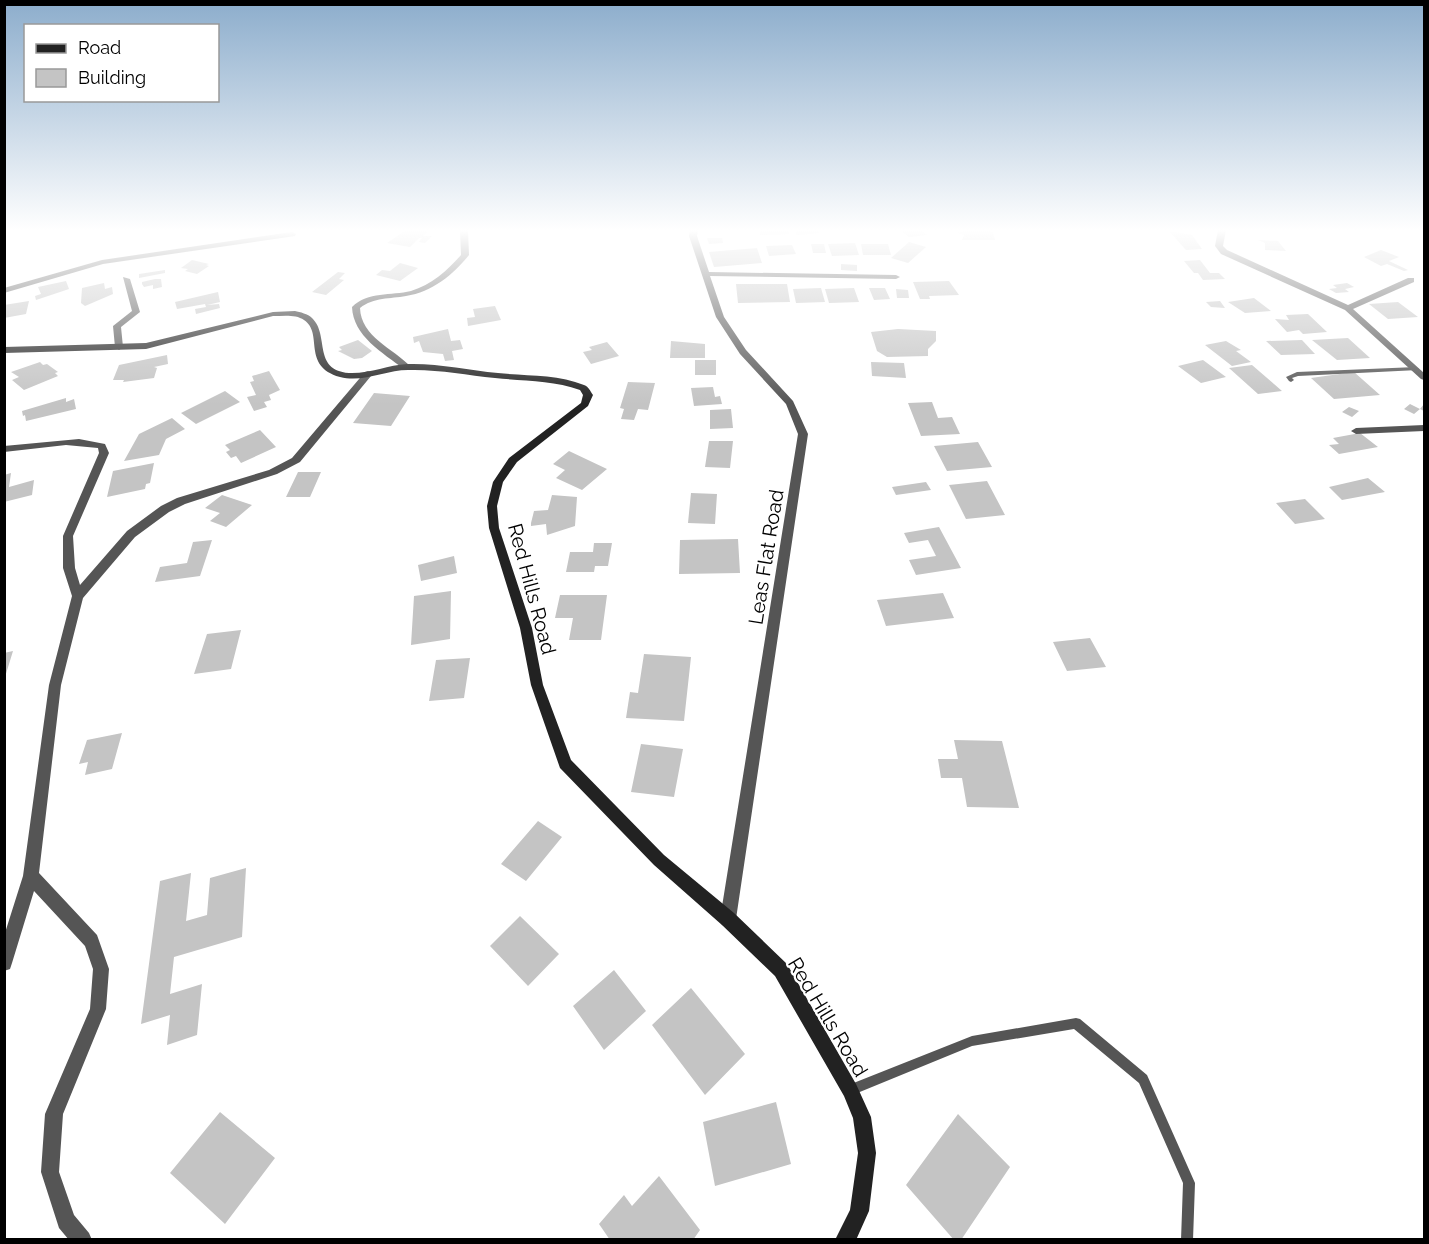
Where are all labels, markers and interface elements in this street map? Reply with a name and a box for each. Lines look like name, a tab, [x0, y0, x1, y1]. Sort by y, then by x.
legend	[24, 24, 219, 102]
text: Road	[78, 37, 121, 58]
text: Building	[78, 67, 146, 88]
street label: Leas Flat Road	[743, 488, 789, 626]
street label: Red Hills Road	[503, 521, 561, 657]
street label: Red Hills Road	[783, 953, 873, 1081]

